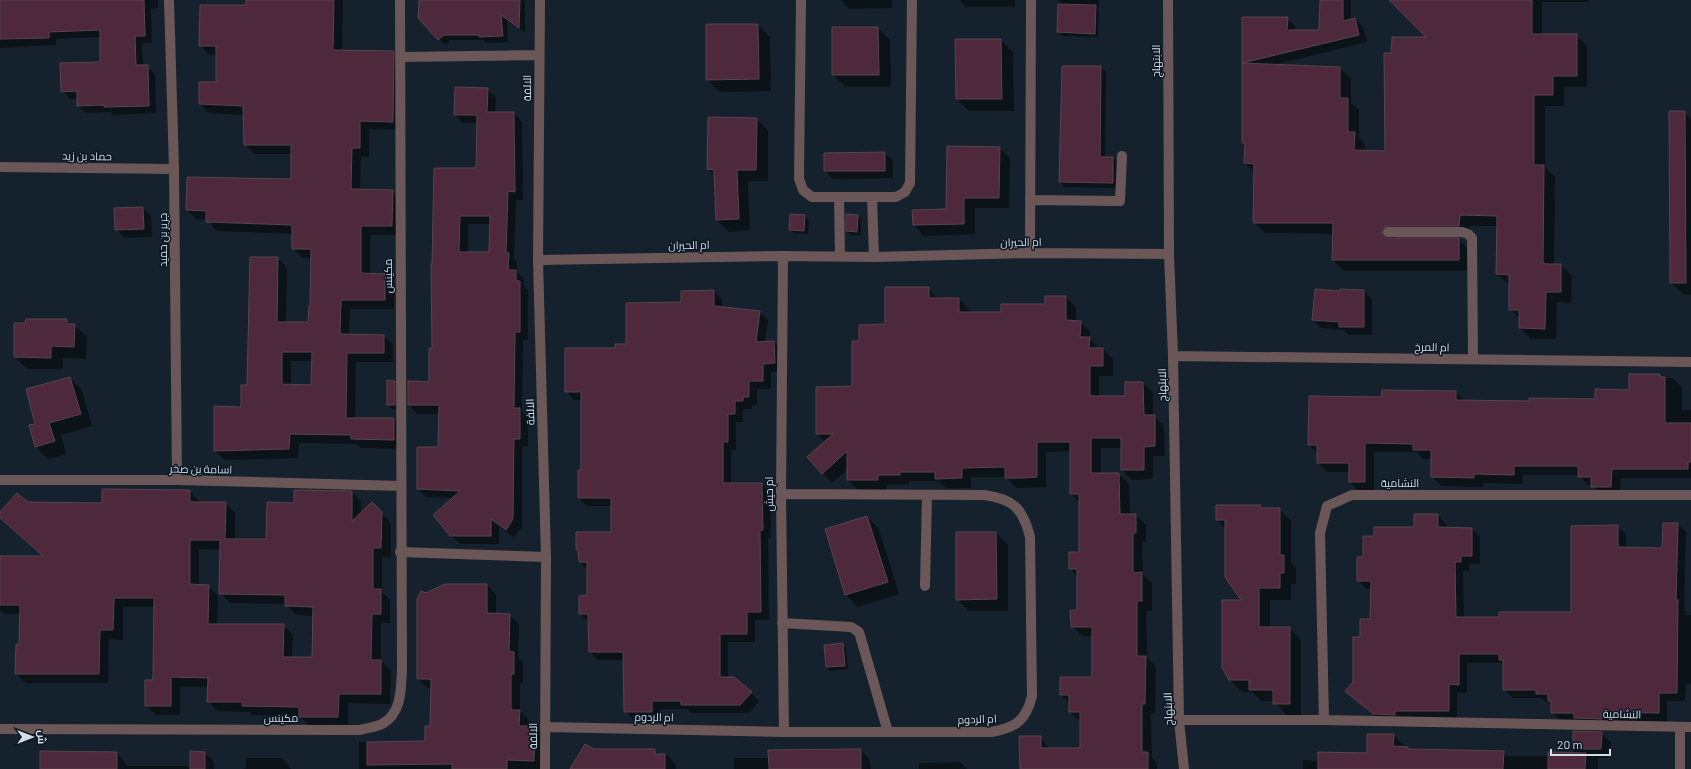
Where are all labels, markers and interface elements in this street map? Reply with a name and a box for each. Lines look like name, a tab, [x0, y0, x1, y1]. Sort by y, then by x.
street label: الابتهاج	[1149, 44, 1164, 78]
street label: الالفة	[520, 75, 533, 101]
street label: حماد بن زيد	[62, 149, 112, 163]
street label: جرير بن حميد	[156, 213, 170, 267]
street label: ام الحيران	[1000, 235, 1042, 250]
street label: ام الحيران	[668, 238, 710, 253]
street label: مكينس	[381, 259, 395, 293]
street label: ام المرخ	[1414, 340, 1450, 355]
street label: الابتهاج	[1155, 368, 1170, 402]
street label: الالفة	[523, 399, 536, 425]
street label: اسامة بن صخر	[169, 461, 232, 477]
street label: ام حيش	[762, 476, 777, 512]
street label: النشامية	[1381, 476, 1419, 489]
street label: الابتهاج	[1160, 692, 1177, 726]
street label: النشامية	[1603, 707, 1641, 720]
street label: ام الردوم	[634, 710, 674, 725]
street label: مكينس	[264, 711, 298, 725]
street label: ام الردوم	[957, 711, 997, 728]
north arrow	[12, 717, 52, 757]
street label: الالفة	[526, 723, 539, 749]
text: ش	[35, 730, 49, 744]
scale bar	[1551, 731, 1610, 757]
text: 20 m	[1557, 737, 1583, 751]

